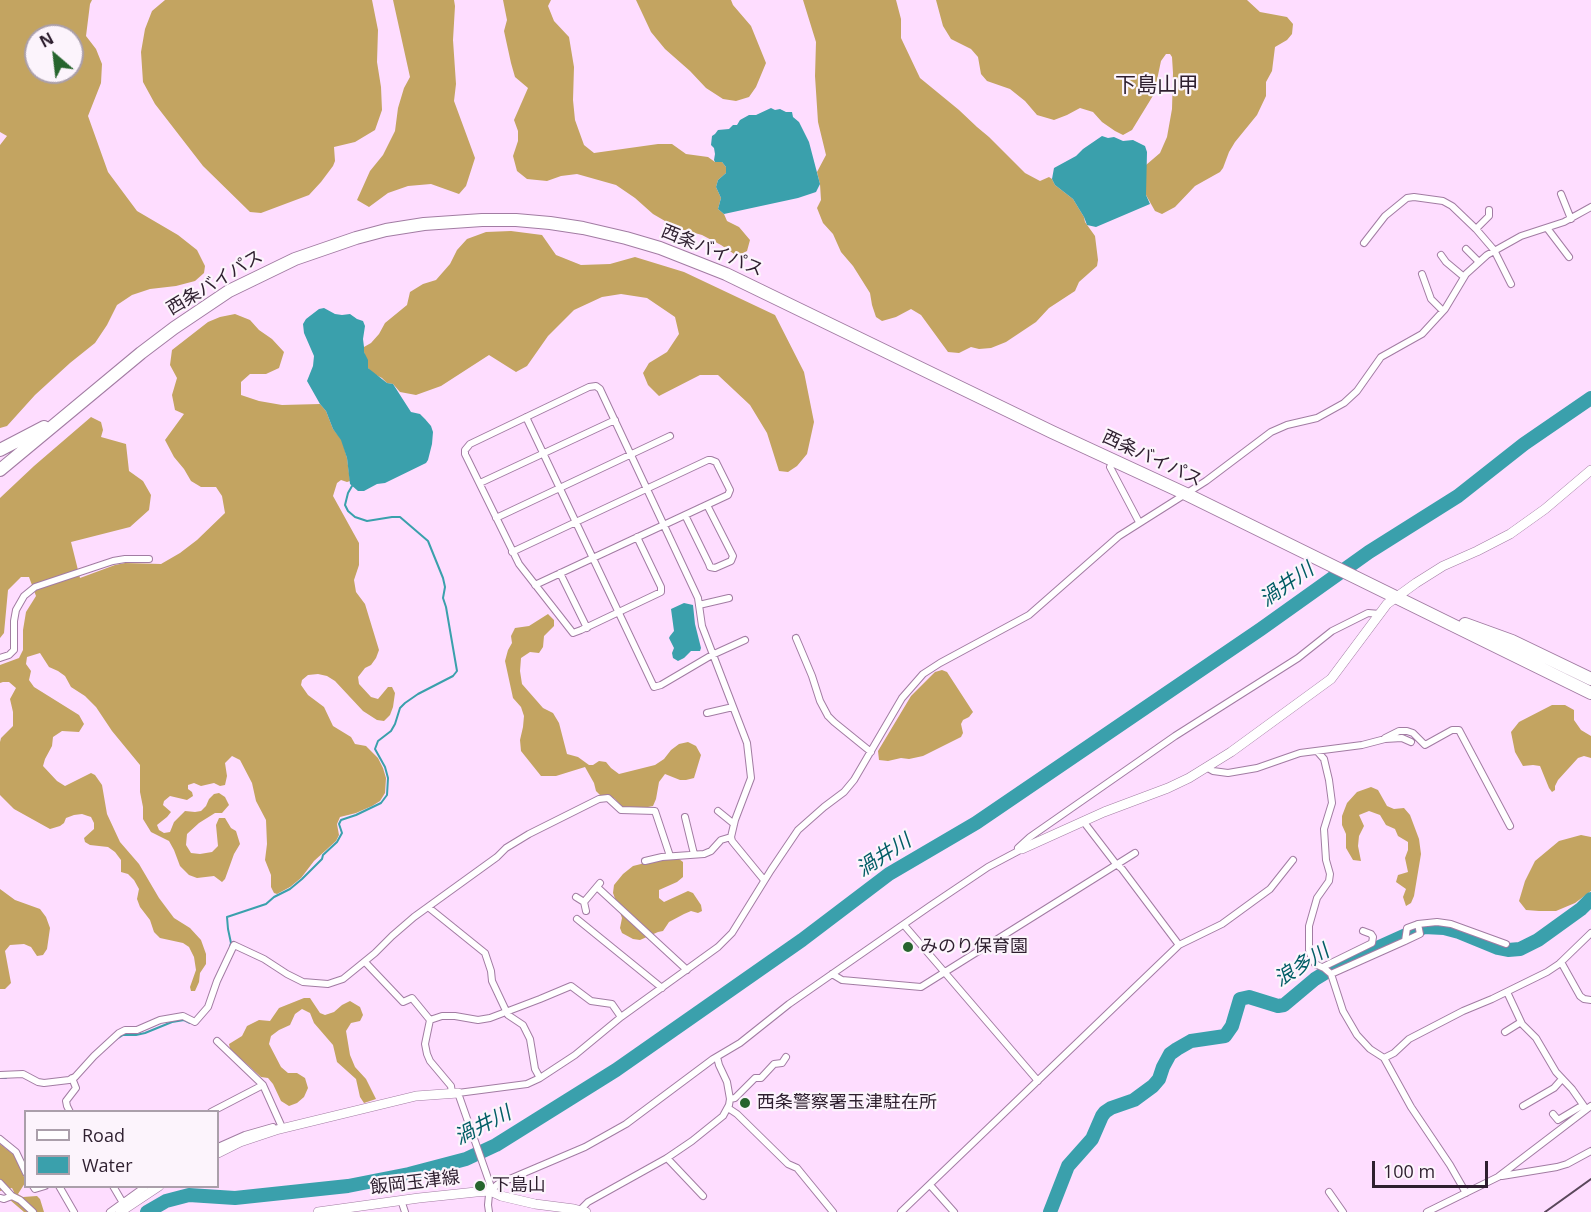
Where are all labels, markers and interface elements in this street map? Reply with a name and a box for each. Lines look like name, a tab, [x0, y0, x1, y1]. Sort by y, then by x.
north arrow	[24, 24, 84, 84]
text: N	[36, 27, 57, 53]
district label: 下島山甲	[1115, 73, 1199, 99]
street label: 西条バイパス	[658, 221, 766, 281]
street label: 西条バイパス	[163, 246, 267, 320]
street label: 西条バイパス	[1098, 426, 1206, 492]
water label: 渦井川	[1256, 558, 1318, 612]
water label: 渦井川	[852, 830, 916, 882]
place label: みのり保育園	[920, 936, 1028, 958]
marker: みのり保育園	[901, 940, 915, 954]
water label: 浪多川	[1270, 940, 1334, 992]
place label: 西条警察署玉津駐在所	[757, 1092, 937, 1114]
marker: 西条警察署玉津駐在所	[738, 1096, 752, 1110]
water label: 渦井川	[451, 1102, 515, 1150]
legend	[24, 1110, 219, 1188]
text: Road	[82, 1123, 125, 1147]
scale bar	[1375, 1149, 1490, 1187]
text: Water	[82, 1153, 133, 1177]
text: 100 m	[1383, 1159, 1435, 1183]
street label: 飯岡玉津線	[369, 1167, 461, 1199]
place label: 下島山	[492, 1175, 546, 1197]
marker: 下島山	[473, 1179, 487, 1193]

